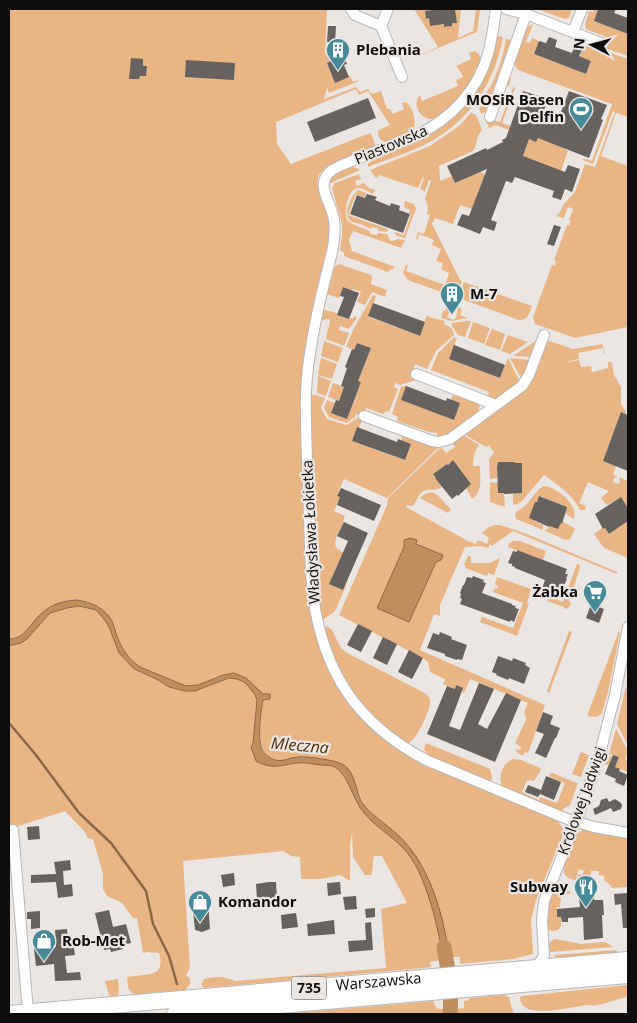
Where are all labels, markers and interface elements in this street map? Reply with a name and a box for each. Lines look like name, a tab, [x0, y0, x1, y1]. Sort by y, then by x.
north arrow	[567, 20, 617, 70]
building icon: Plebania	[325, 37, 351, 71]
text: N	[569, 37, 589, 50]
place label: Plebania	[356, 39, 421, 59]
place label: MOSiR Basen Delfin	[466, 89, 564, 126]
sports icon: MOSiR Basen Delfin	[568, 96, 594, 130]
street label: Piastowska	[351, 120, 430, 168]
building icon: M-7	[439, 281, 465, 315]
place label: M-7	[470, 283, 498, 303]
street label: Władysława Łokietka	[296, 459, 324, 605]
supermarket icon: Żabka	[582, 579, 608, 613]
place label: Żabka	[532, 581, 578, 601]
water label: Mleczna	[270, 732, 330, 758]
street label: Królowej Jadwigi	[552, 744, 610, 858]
restaurant icon: Subway	[573, 874, 599, 908]
place label: Subway	[510, 876, 568, 896]
shop icon: Komandor	[187, 889, 213, 923]
place label: Komandor	[218, 891, 297, 911]
shop icon: Rob-Met	[31, 928, 57, 962]
place label: Rob-Met	[62, 930, 126, 950]
street label: Warszawska	[335, 967, 422, 994]
road number: 735	[292, 976, 326, 1000]

